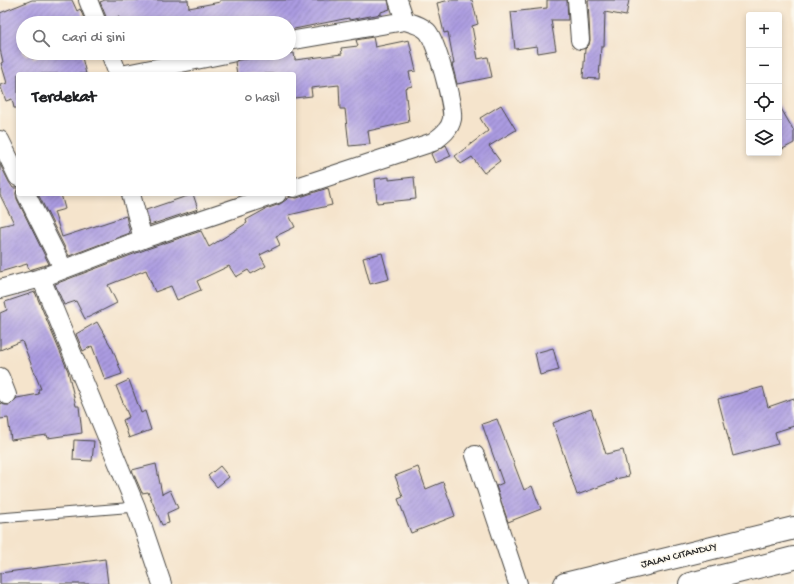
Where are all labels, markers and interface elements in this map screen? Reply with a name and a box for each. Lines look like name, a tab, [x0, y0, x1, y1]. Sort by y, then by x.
map controls	[746, 12, 782, 156]
button: +	[746, 12, 782, 48]
search box	[16, 16, 296, 60]
icon: search	[30, 27, 52, 49]
text: Cari di sini	[62, 29, 125, 47]
button: −	[746, 48, 782, 84]
button: locate	[746, 84, 782, 120]
text: Terdekat	[32, 88, 96, 108]
text: 0 hasil	[245, 91, 280, 106]
button: layers	[746, 120, 782, 156]
street label: JALAN CITANDUY	[640, 541, 718, 571]

